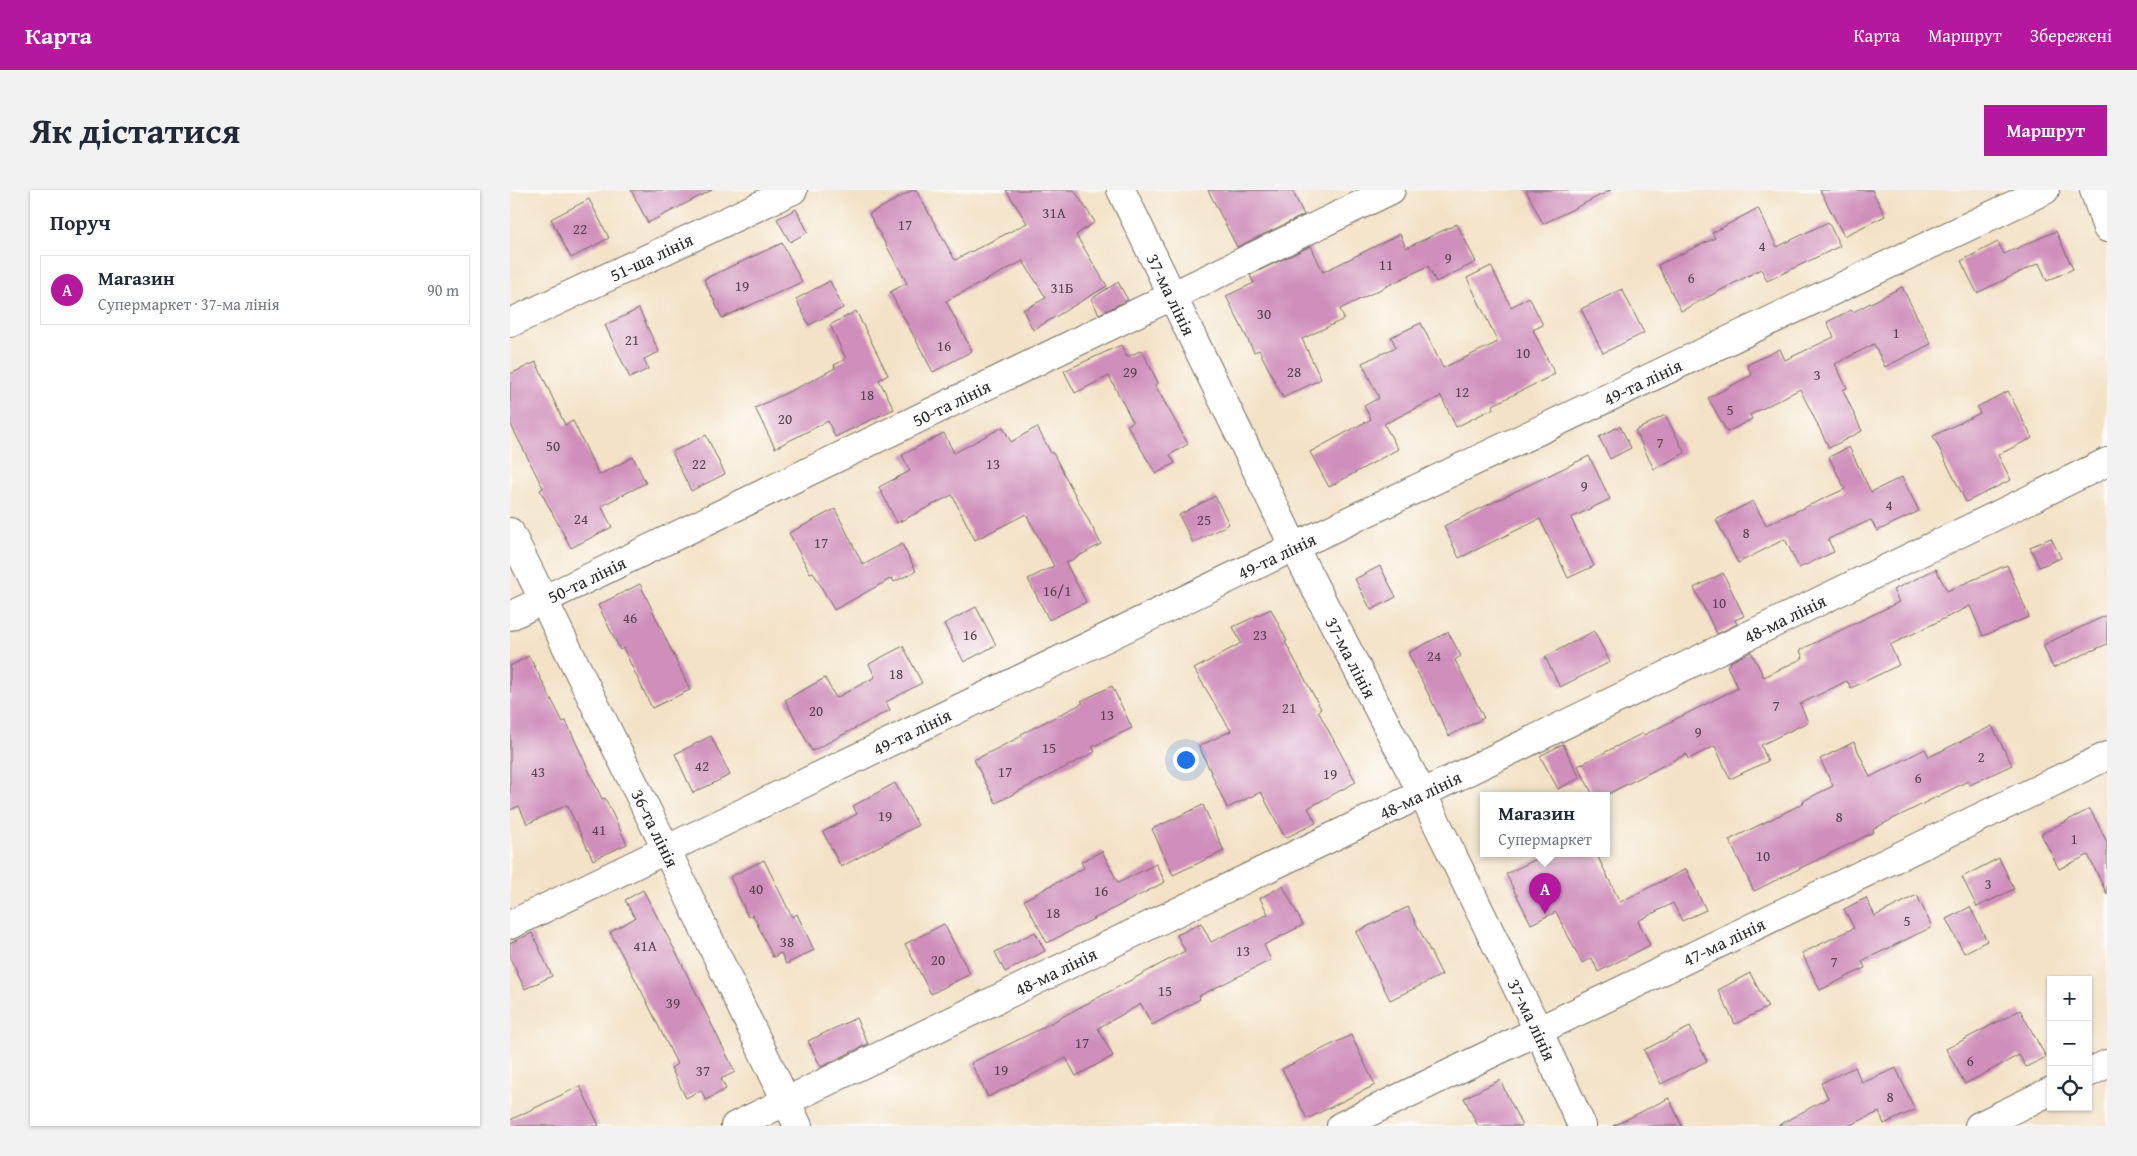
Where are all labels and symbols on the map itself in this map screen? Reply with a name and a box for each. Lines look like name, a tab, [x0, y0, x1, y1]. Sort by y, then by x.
house number: 31А	[1042, 202, 1066, 223]
house number: 17	[898, 214, 912, 235]
house number: 22	[573, 218, 587, 239]
street label: 51-ша лінія	[605, 225, 697, 288]
house number: 4	[1758, 235, 1766, 256]
house number: 9	[1444, 247, 1452, 268]
street label: 37-ма лінія	[1140, 249, 1203, 340]
house number: 11	[1379, 254, 1393, 275]
house number: 6	[1687, 267, 1695, 288]
house number: 19	[735, 275, 749, 296]
house number: 31Б	[1051, 277, 1073, 298]
house number: 30	[1257, 303, 1271, 324]
house number: 1	[1892, 322, 1900, 343]
house number: 21	[625, 329, 639, 350]
house number: 16	[937, 335, 951, 356]
house number: 10	[1516, 342, 1530, 363]
street label: 49-та лінія	[1598, 351, 1686, 412]
house number: 29	[1123, 361, 1137, 382]
house number: 28	[1287, 361, 1301, 382]
house number: 3	[1813, 364, 1821, 385]
street label: 50-та лінія	[907, 372, 995, 433]
house number: 12	[1455, 381, 1469, 402]
house number: 18	[860, 384, 874, 405]
house number: 5	[1726, 399, 1734, 420]
house number: 20	[778, 408, 792, 429]
house number: 7	[1656, 432, 1664, 453]
house number: 50	[546, 435, 560, 456]
house number: 22	[692, 453, 706, 474]
house number: 13	[986, 453, 1000, 474]
house number: 9	[1580, 475, 1588, 496]
house number: 4	[1885, 494, 1893, 515]
house number: 24	[574, 508, 588, 529]
house number: 25	[1197, 509, 1211, 530]
house number: 8	[1742, 522, 1750, 543]
street label: 49-та лінія	[1233, 525, 1320, 586]
house number: 17	[814, 532, 828, 553]
street label: 50-та лінія	[543, 548, 630, 610]
house number: 16/1	[1043, 580, 1071, 601]
street label: 48-ма лінія	[1739, 587, 1830, 649]
house number: 10	[1712, 592, 1726, 613]
house number: 46	[623, 607, 637, 628]
street label: 37-ма лінія	[1319, 612, 1384, 703]
house number: 16	[963, 624, 977, 645]
house number: 23	[1253, 624, 1267, 645]
house number: 24	[1427, 645, 1441, 666]
house number: 18	[889, 663, 903, 684]
house number: 7	[1772, 695, 1780, 716]
house number: 21	[1282, 697, 1296, 718]
house number: 20	[809, 700, 823, 721]
street label: 49-та лінія	[868, 701, 956, 762]
house number: 13	[1100, 704, 1114, 725]
house number: 9	[1694, 721, 1702, 742]
house number: 15	[1042, 737, 1056, 758]
house number: 2	[1977, 746, 1985, 767]
your location	[1173, 747, 1199, 773]
house number: 42	[695, 755, 709, 776]
house number: 43	[531, 761, 545, 782]
house number: 17	[998, 761, 1012, 782]
house number: 19	[1323, 763, 1337, 784]
street label: 48-ма лінія	[1374, 763, 1466, 826]
house number: 6	[1914, 767, 1922, 788]
street label: 36-та лінія	[625, 784, 686, 872]
house number: 19	[878, 805, 892, 826]
house number: 8	[1835, 806, 1843, 827]
house number: 41	[592, 819, 606, 840]
house number: 1	[2070, 828, 2078, 849]
house number: 10	[1756, 845, 1770, 866]
pin: A	[1529, 873, 1561, 914]
house number: 3	[1984, 873, 1992, 894]
house number: 40	[749, 878, 763, 899]
house number: 16	[1094, 880, 1108, 901]
house number: 18	[1046, 902, 1060, 923]
street label: 47-ма лінія	[1678, 910, 1769, 973]
house number: 5	[1903, 910, 1911, 931]
house number: 38	[780, 931, 794, 952]
house number: 41А	[633, 935, 657, 956]
street label: 48-ма лінія	[1010, 939, 1101, 1002]
house number: 13	[1236, 940, 1250, 961]
house number: 20	[931, 949, 945, 970]
house number: 7	[1830, 951, 1838, 972]
street label: 37-ма лінія	[1501, 974, 1564, 1065]
house number: 15	[1158, 980, 1172, 1001]
house number: 39	[666, 992, 680, 1013]
house number: 17	[1075, 1032, 1089, 1053]
house number: 6	[1966, 1050, 1974, 1071]
house number: 19	[994, 1059, 1008, 1080]
house number: 37	[696, 1060, 710, 1081]
house number: 8	[1886, 1086, 1894, 1107]

